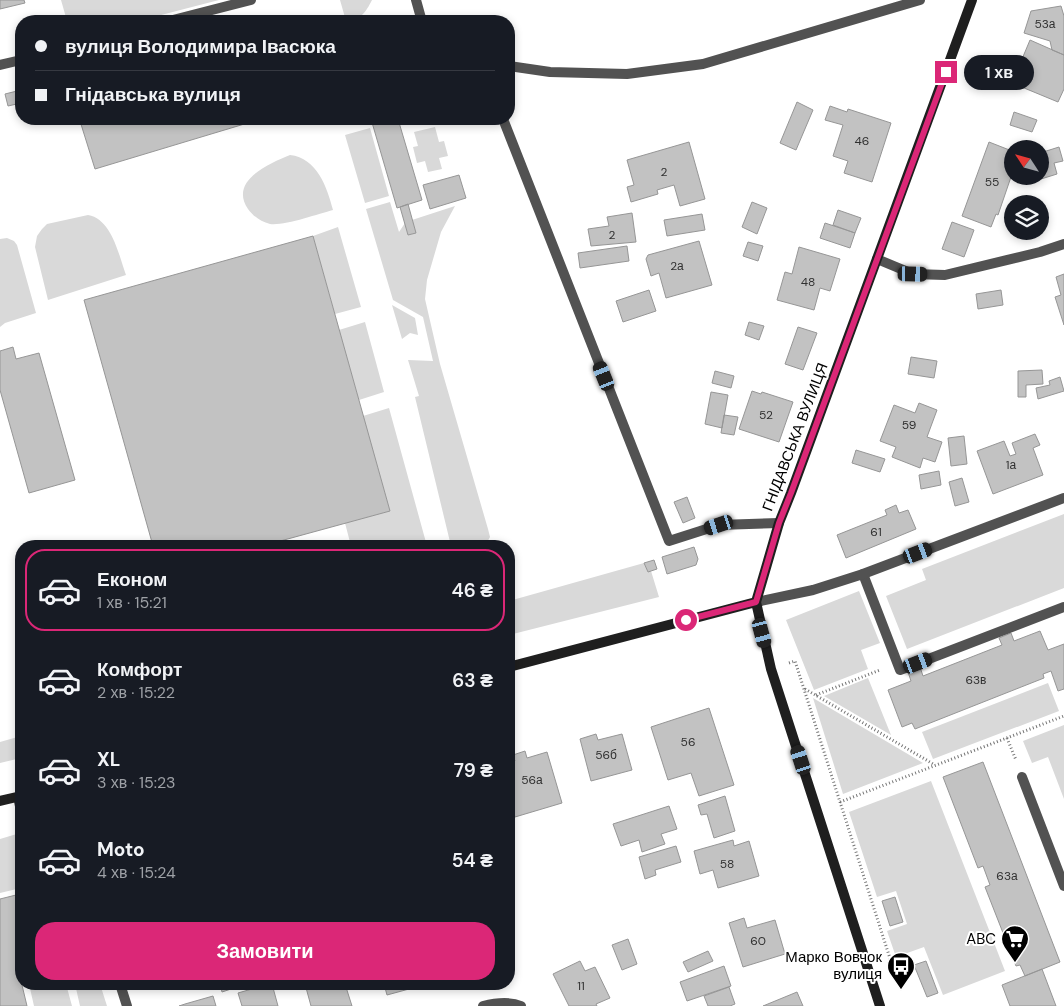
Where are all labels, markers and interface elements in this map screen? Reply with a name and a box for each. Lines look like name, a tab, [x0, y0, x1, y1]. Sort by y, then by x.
house number: 53а	[1034, 16, 1056, 32]
text: вулиця Володимира Івасюка	[65, 34, 336, 59]
callout: 1 хв	[964, 54, 1034, 90]
route end	[935, 61, 957, 83]
text: 1 хв	[985, 62, 1013, 83]
text: Гнідавська вулиця	[65, 82, 241, 107]
house number: 46	[855, 133, 869, 149]
north arrow	[1004, 140, 1049, 185]
map controls	[1004, 140, 1049, 240]
house number: 2	[661, 164, 668, 180]
house number: 55	[985, 174, 999, 190]
button: layers	[1004, 195, 1049, 240]
house number: 2	[609, 227, 616, 243]
house number: 2а	[670, 258, 684, 274]
car	[897, 266, 928, 282]
house number: 48	[801, 274, 815, 290]
car	[591, 359, 616, 393]
street label: ГНІДАВСЬКА ВУЛИЦЯ	[757, 360, 833, 514]
house number: 52	[759, 407, 773, 423]
house number: 59	[902, 417, 916, 433]
house number: 1а	[1006, 457, 1017, 473]
car	[702, 513, 735, 537]
house number: 61	[870, 524, 882, 540]
car	[901, 541, 934, 565]
text: Економ	[97, 567, 167, 592]
icon: car	[37, 568, 82, 613]
text: 46 ₴	[452, 578, 493, 603]
text: 1 хв · 15:21	[97, 592, 167, 613]
route start	[675, 609, 697, 631]
car	[750, 617, 773, 649]
car	[901, 651, 934, 675]
text: Комфорт	[97, 657, 182, 682]
icon: car	[37, 658, 82, 703]
text: 63 ₴	[452, 668, 493, 693]
house number: 63в	[965, 672, 987, 688]
text: 2 хв · 15:22	[97, 682, 175, 703]
house number: 56	[681, 734, 695, 750]
car	[789, 743, 812, 777]
text: XL	[97, 747, 120, 772]
house number: 56б	[595, 747, 617, 763]
icon: car	[37, 748, 82, 793]
text: 79 ₴	[454, 758, 493, 783]
text: 3 хв · 15:23	[97, 772, 176, 793]
house number: 56а	[521, 772, 543, 788]
text: Moto	[97, 837, 145, 862]
icon: car	[37, 838, 82, 883]
text: 54 ₴	[452, 848, 493, 873]
house number: 58	[720, 856, 734, 872]
text: 4 хв · 15:24	[97, 862, 176, 883]
house number: 63а	[996, 868, 1018, 884]
button: Замовити	[35, 922, 495, 980]
supermarket icon: ABC	[1000, 924, 1030, 963]
place label: ABC	[966, 929, 996, 949]
house number: 60	[750, 933, 766, 949]
place label: Марко Вовчок вулиця	[785, 947, 882, 984]
bus stop icon: Марко Вовчок вулиця	[886, 951, 916, 990]
house number: 11	[577, 978, 585, 994]

